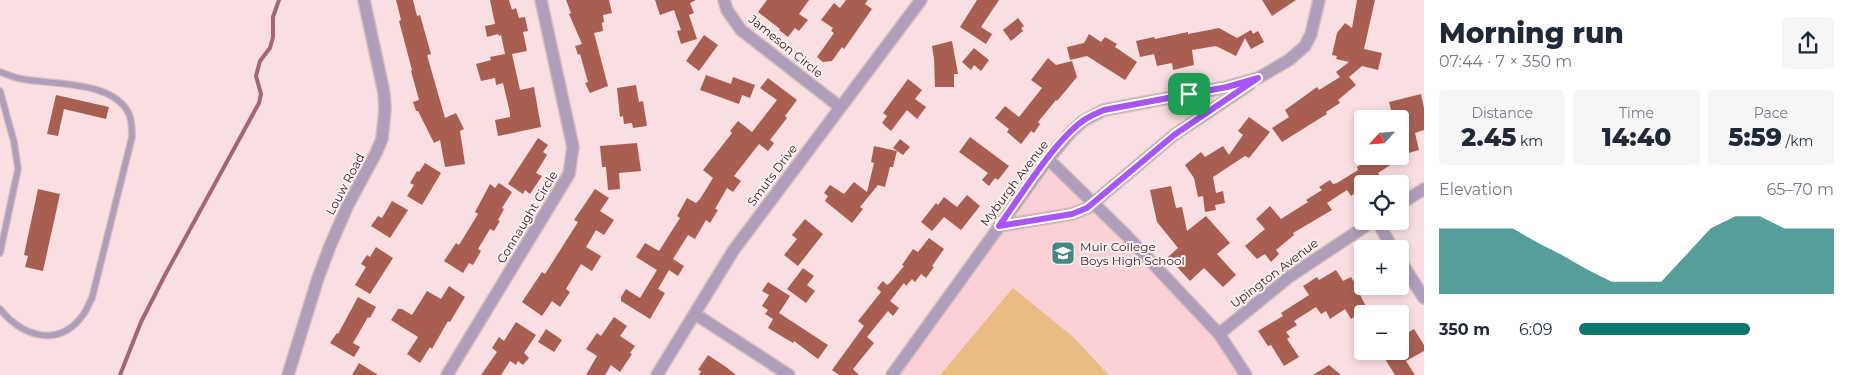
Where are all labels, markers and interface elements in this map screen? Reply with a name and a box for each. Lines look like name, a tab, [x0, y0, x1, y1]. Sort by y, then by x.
street label: Jameson Circle	[745, 11, 826, 81]
text: Morning run	[1439, 16, 1624, 50]
button: share	[1782, 17, 1834, 69]
text: 07:44 · 7 × 350 m	[1439, 52, 1572, 71]
pin	[1168, 73, 1210, 115]
icon: arrive	[1175, 80, 1203, 108]
text: Distance	[1471, 104, 1533, 122]
text: Time	[1619, 104, 1654, 122]
text: Pace	[1754, 104, 1788, 122]
north arrow	[1354, 110, 1409, 165]
map controls	[1354, 110, 1409, 360]
text: 2.45	[1461, 122, 1516, 152]
text: 14:40	[1602, 122, 1671, 152]
text: 5:59	[1728, 122, 1782, 152]
text: km	[1516, 132, 1543, 150]
text: /km	[1782, 132, 1813, 150]
street label: Myburgh Avenue	[977, 137, 1051, 229]
street label: Smuts Drive	[744, 141, 800, 209]
street label: Louw Road	[323, 151, 367, 217]
street label: Connaught Circle	[494, 168, 560, 266]
button: locate	[1354, 175, 1409, 230]
text: Elevation	[1439, 180, 1513, 199]
text: 65–70 m	[1766, 180, 1834, 199]
street label: Upington Avenue	[1227, 235, 1321, 311]
place label: Muir College Boys High School	[1080, 239, 1185, 268]
school or university icon: Muir College Boys High School	[1050, 240, 1076, 266]
button: +	[1354, 240, 1409, 295]
button: −	[1354, 305, 1409, 360]
text: 350 m	[1439, 320, 1490, 339]
text: 6:09	[1519, 320, 1552, 339]

